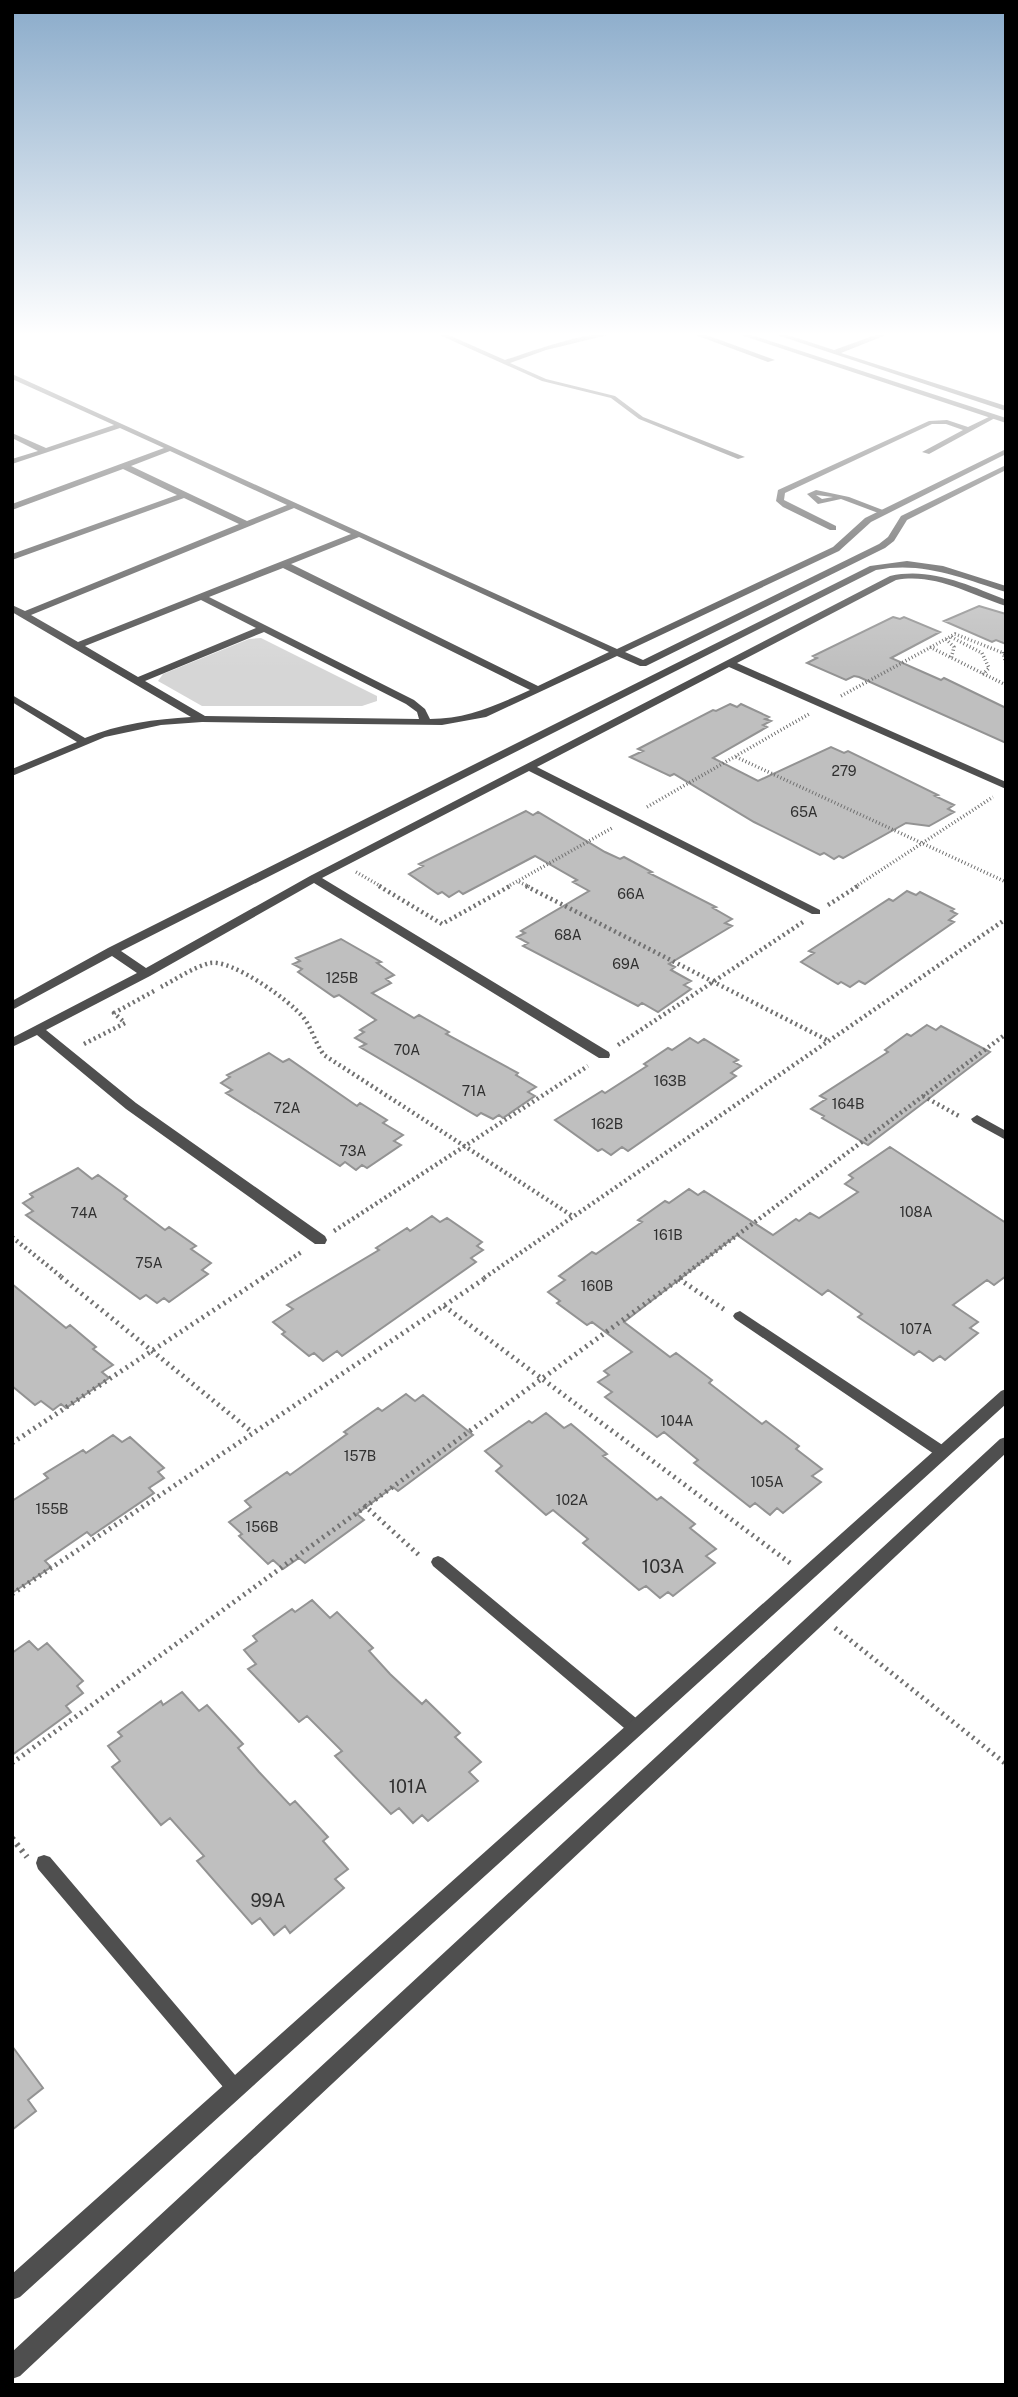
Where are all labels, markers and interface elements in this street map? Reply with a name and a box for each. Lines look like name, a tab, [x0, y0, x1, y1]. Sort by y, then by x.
house number: 279	[831, 763, 857, 779]
house number: 65A	[790, 804, 818, 820]
house number: 66A	[617, 886, 645, 902]
house number: 68A	[554, 927, 582, 943]
house number: 69A	[612, 956, 640, 972]
house number: 125B	[326, 970, 358, 986]
house number: 70A	[394, 1042, 420, 1058]
house number: 163B	[654, 1073, 686, 1089]
house number: 71A	[462, 1083, 486, 1099]
house number: 164B	[832, 1096, 864, 1112]
house number: 72A	[274, 1100, 300, 1116]
house number: 162B	[591, 1116, 623, 1132]
house number: 73A	[340, 1143, 366, 1159]
house number: 108A	[899, 1204, 933, 1220]
house number: 74A	[71, 1205, 97, 1221]
house number: 161B	[653, 1227, 683, 1243]
house number: 75A	[135, 1255, 163, 1271]
house number: 160B	[581, 1278, 613, 1294]
house number: 107A	[900, 1321, 932, 1337]
house number: 104A	[661, 1413, 694, 1429]
house number: 157B	[344, 1448, 376, 1464]
house number: 105A	[750, 1474, 784, 1490]
house number: 102A	[556, 1492, 588, 1508]
house number: 155B	[35, 1501, 69, 1517]
house number: 156B	[246, 1519, 278, 1535]
house number: 103A	[642, 1556, 684, 1577]
house number: 101A	[389, 1776, 427, 1797]
house number: 99A	[250, 1890, 286, 1911]

